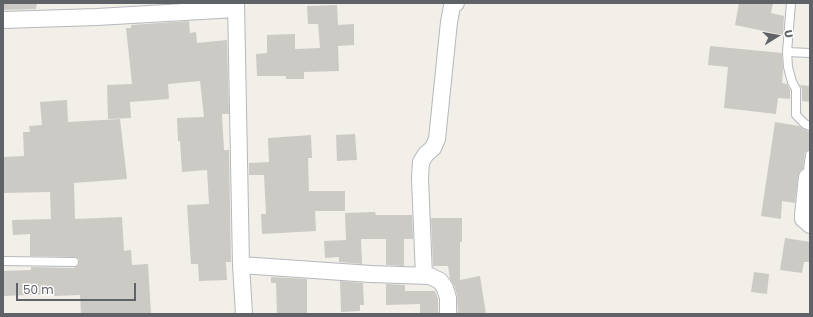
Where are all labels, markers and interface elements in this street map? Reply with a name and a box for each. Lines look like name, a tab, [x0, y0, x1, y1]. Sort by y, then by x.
north arrow	[757, 16, 797, 56]
text: U	[780, 28, 797, 39]
scale bar	[18, 275, 138, 301]
text: 50 m	[23, 281, 54, 298]

